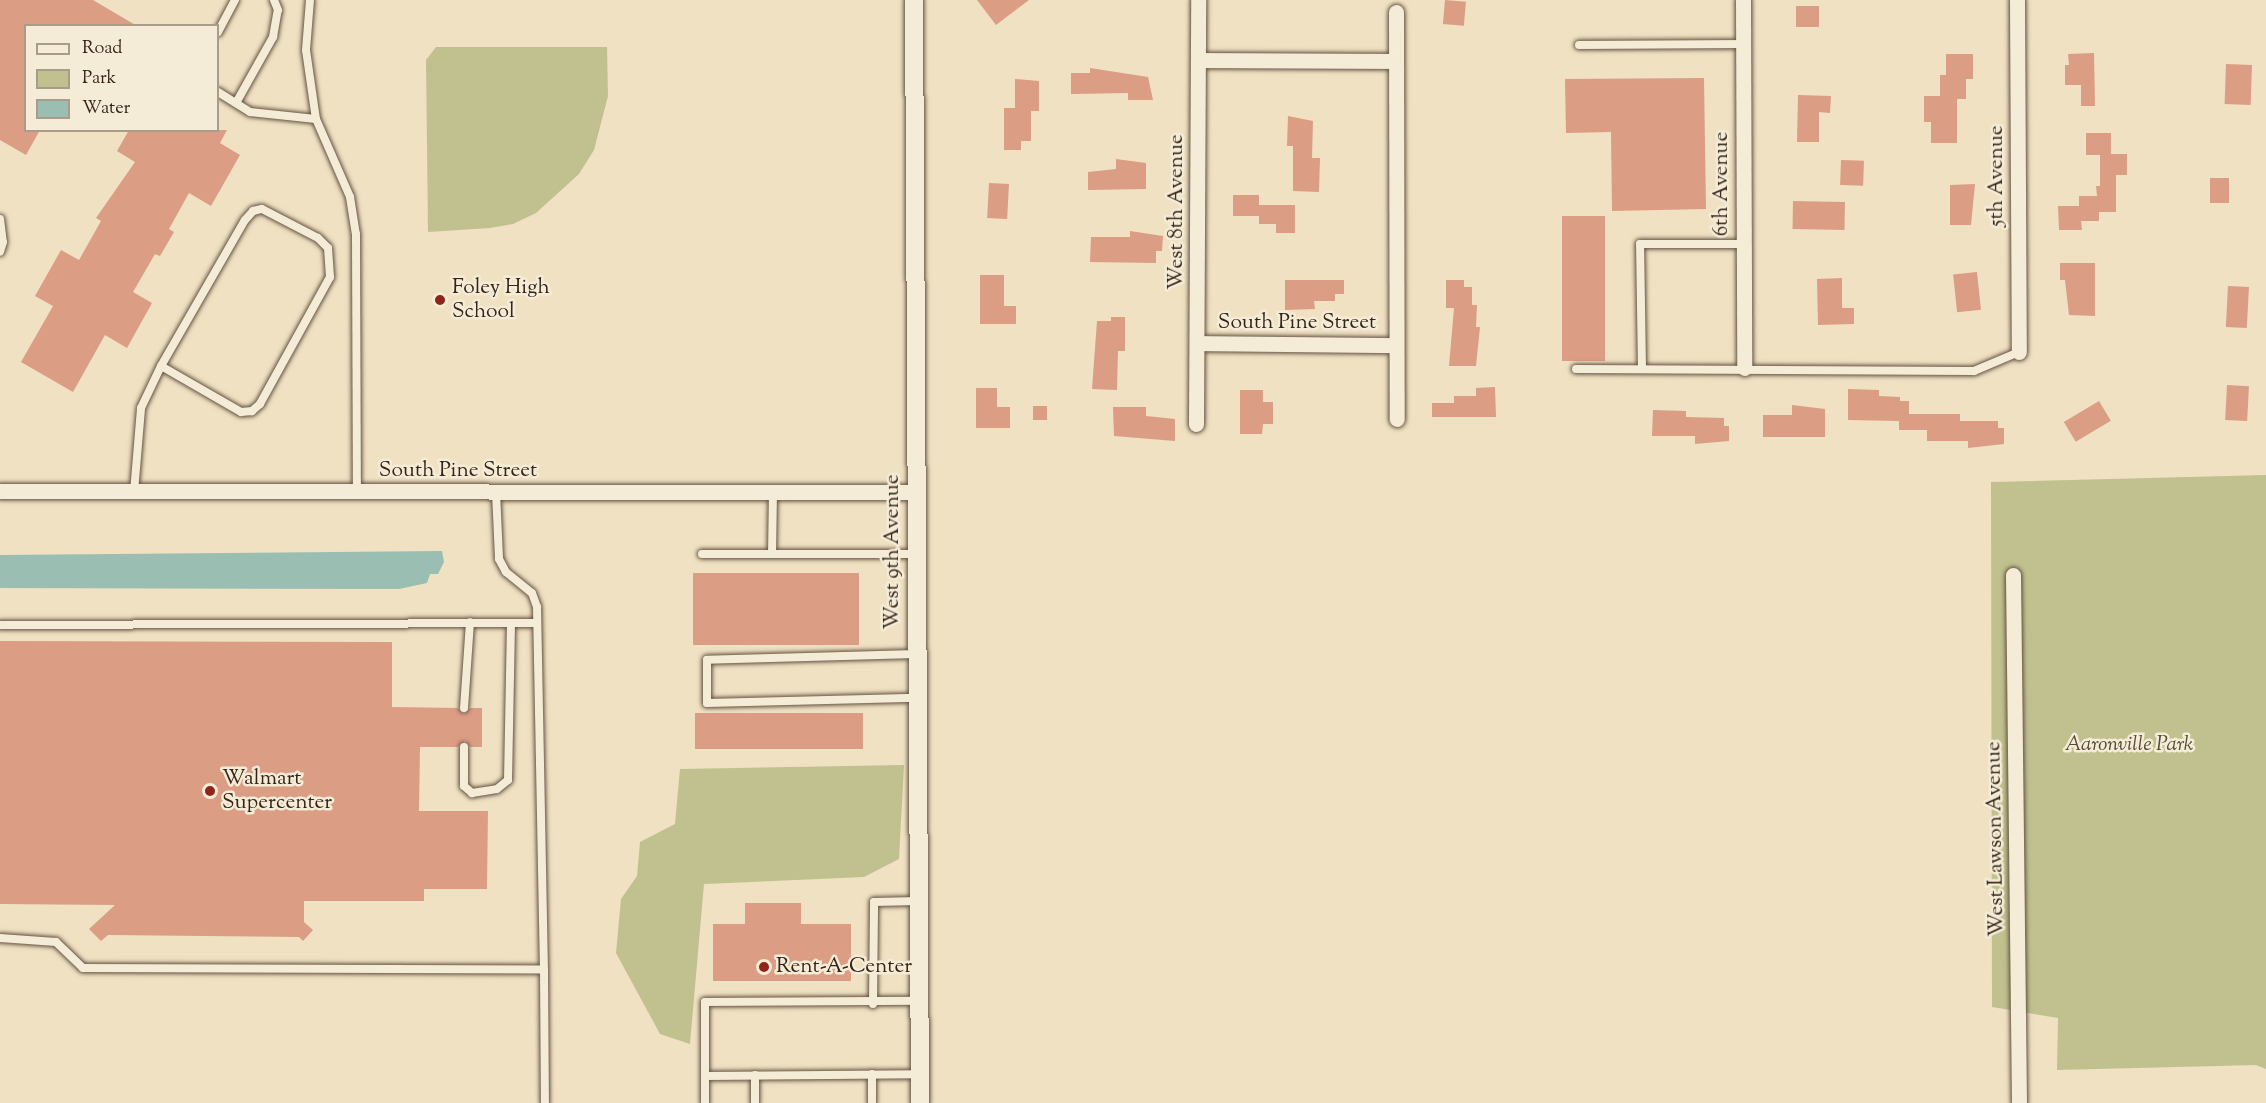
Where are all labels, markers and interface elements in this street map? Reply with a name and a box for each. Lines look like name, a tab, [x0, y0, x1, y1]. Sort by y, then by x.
legend	[24, 24, 219, 132]
text: Road	[82, 36, 122, 62]
text: Park	[82, 66, 116, 92]
text: Water	[82, 96, 130, 122]
street label: 5th Avenue	[1984, 125, 2010, 227]
street label: 6th Avenue	[1709, 132, 1735, 236]
street label: West 8th Avenue	[1164, 134, 1190, 290]
place label: Foley High School	[452, 275, 550, 325]
marker: Foley High School	[433, 293, 447, 307]
street label: South Pine Street	[1218, 310, 1376, 336]
street label: South Pine Street	[379, 458, 537, 484]
street label: West 9th Avenue	[880, 474, 906, 630]
park label: Aaronville Park	[2065, 732, 2193, 758]
street label: West Lawson Avenue	[1982, 741, 2010, 937]
place label: Walmart Supercenter	[222, 766, 332, 816]
marker: Walmart Supercenter	[203, 784, 217, 798]
place label: Rent-A-Center	[776, 954, 912, 980]
marker: Rent-A-Center	[757, 960, 771, 974]

